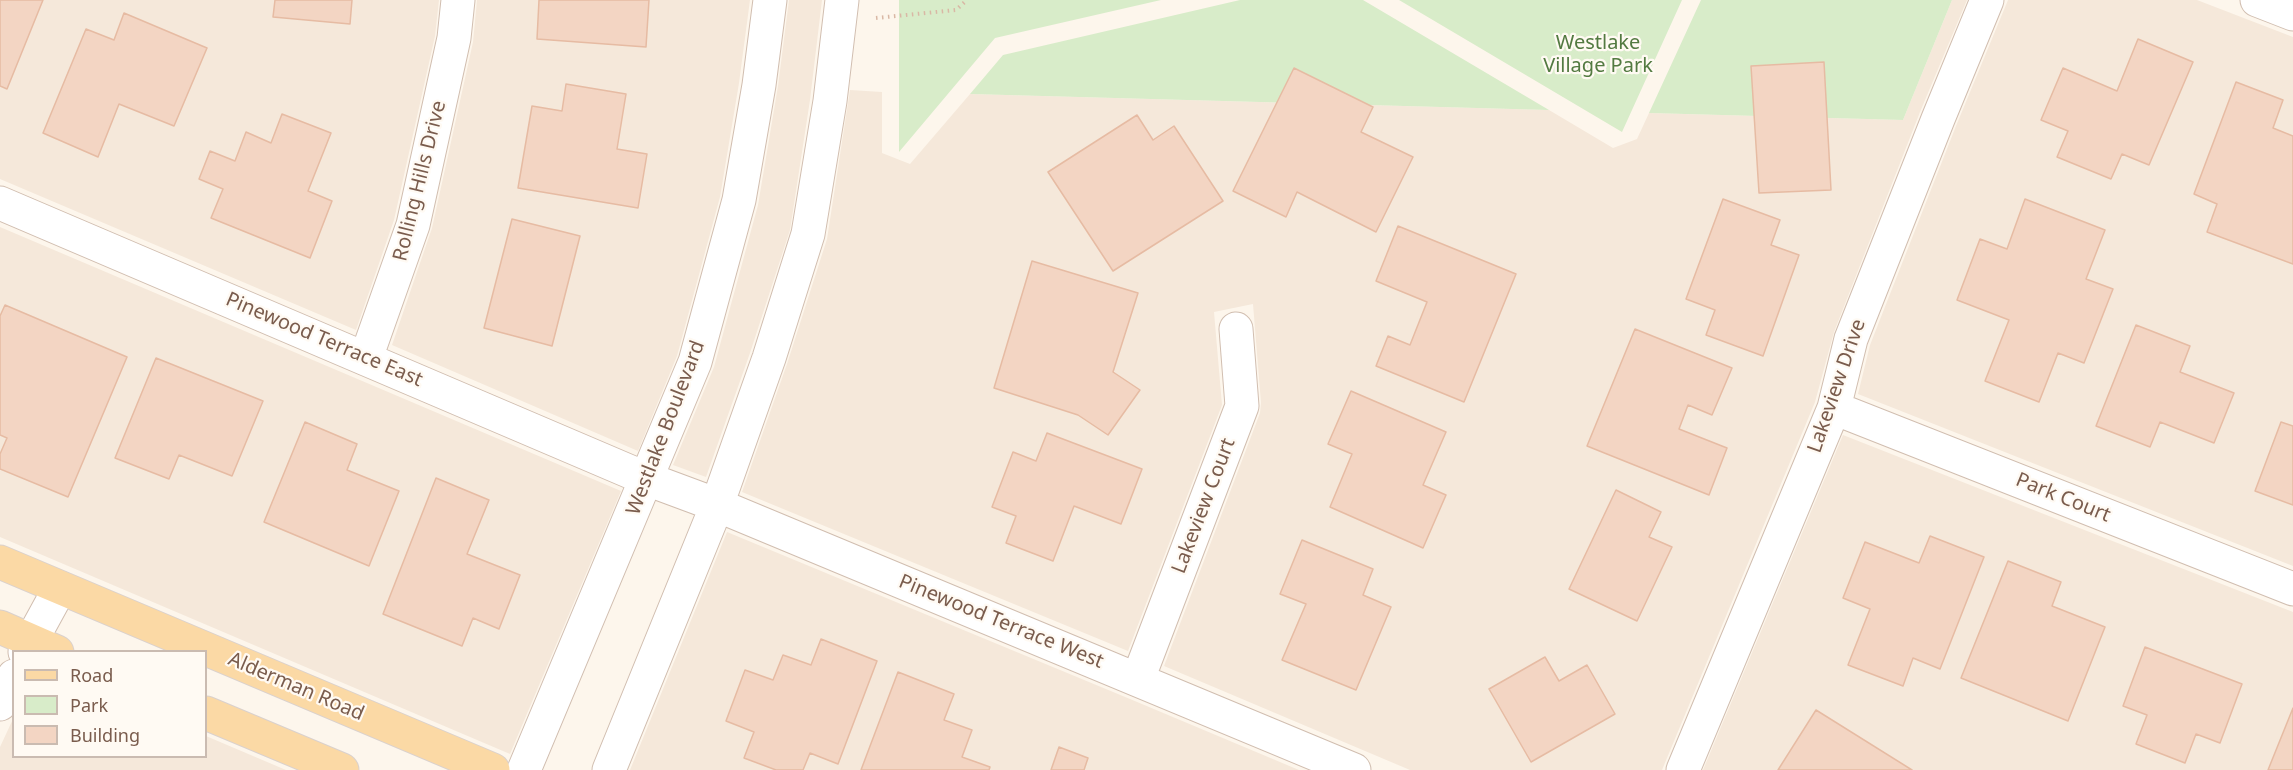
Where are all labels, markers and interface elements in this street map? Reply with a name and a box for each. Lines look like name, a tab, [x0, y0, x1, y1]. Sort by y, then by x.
park label: Westlake Village Park	[1543, 31, 1653, 78]
street label: Rolling Hills Drive	[388, 98, 452, 264]
street label: Pinewood Terrace East	[222, 288, 426, 392]
street label: Lakeview Drive	[1803, 316, 1871, 456]
street label: Westlake Boulevard	[622, 337, 710, 519]
street label: Lakeview Court	[1167, 435, 1241, 577]
street label: Park Court	[2012, 468, 2114, 528]
street label: Pinewood Terrace West	[895, 570, 1107, 674]
street label: Alderman Road	[224, 648, 368, 726]
legend	[12, 650, 207, 758]
text: Road	[70, 663, 113, 687]
text: Park	[70, 693, 108, 717]
text: Building	[70, 723, 140, 747]

